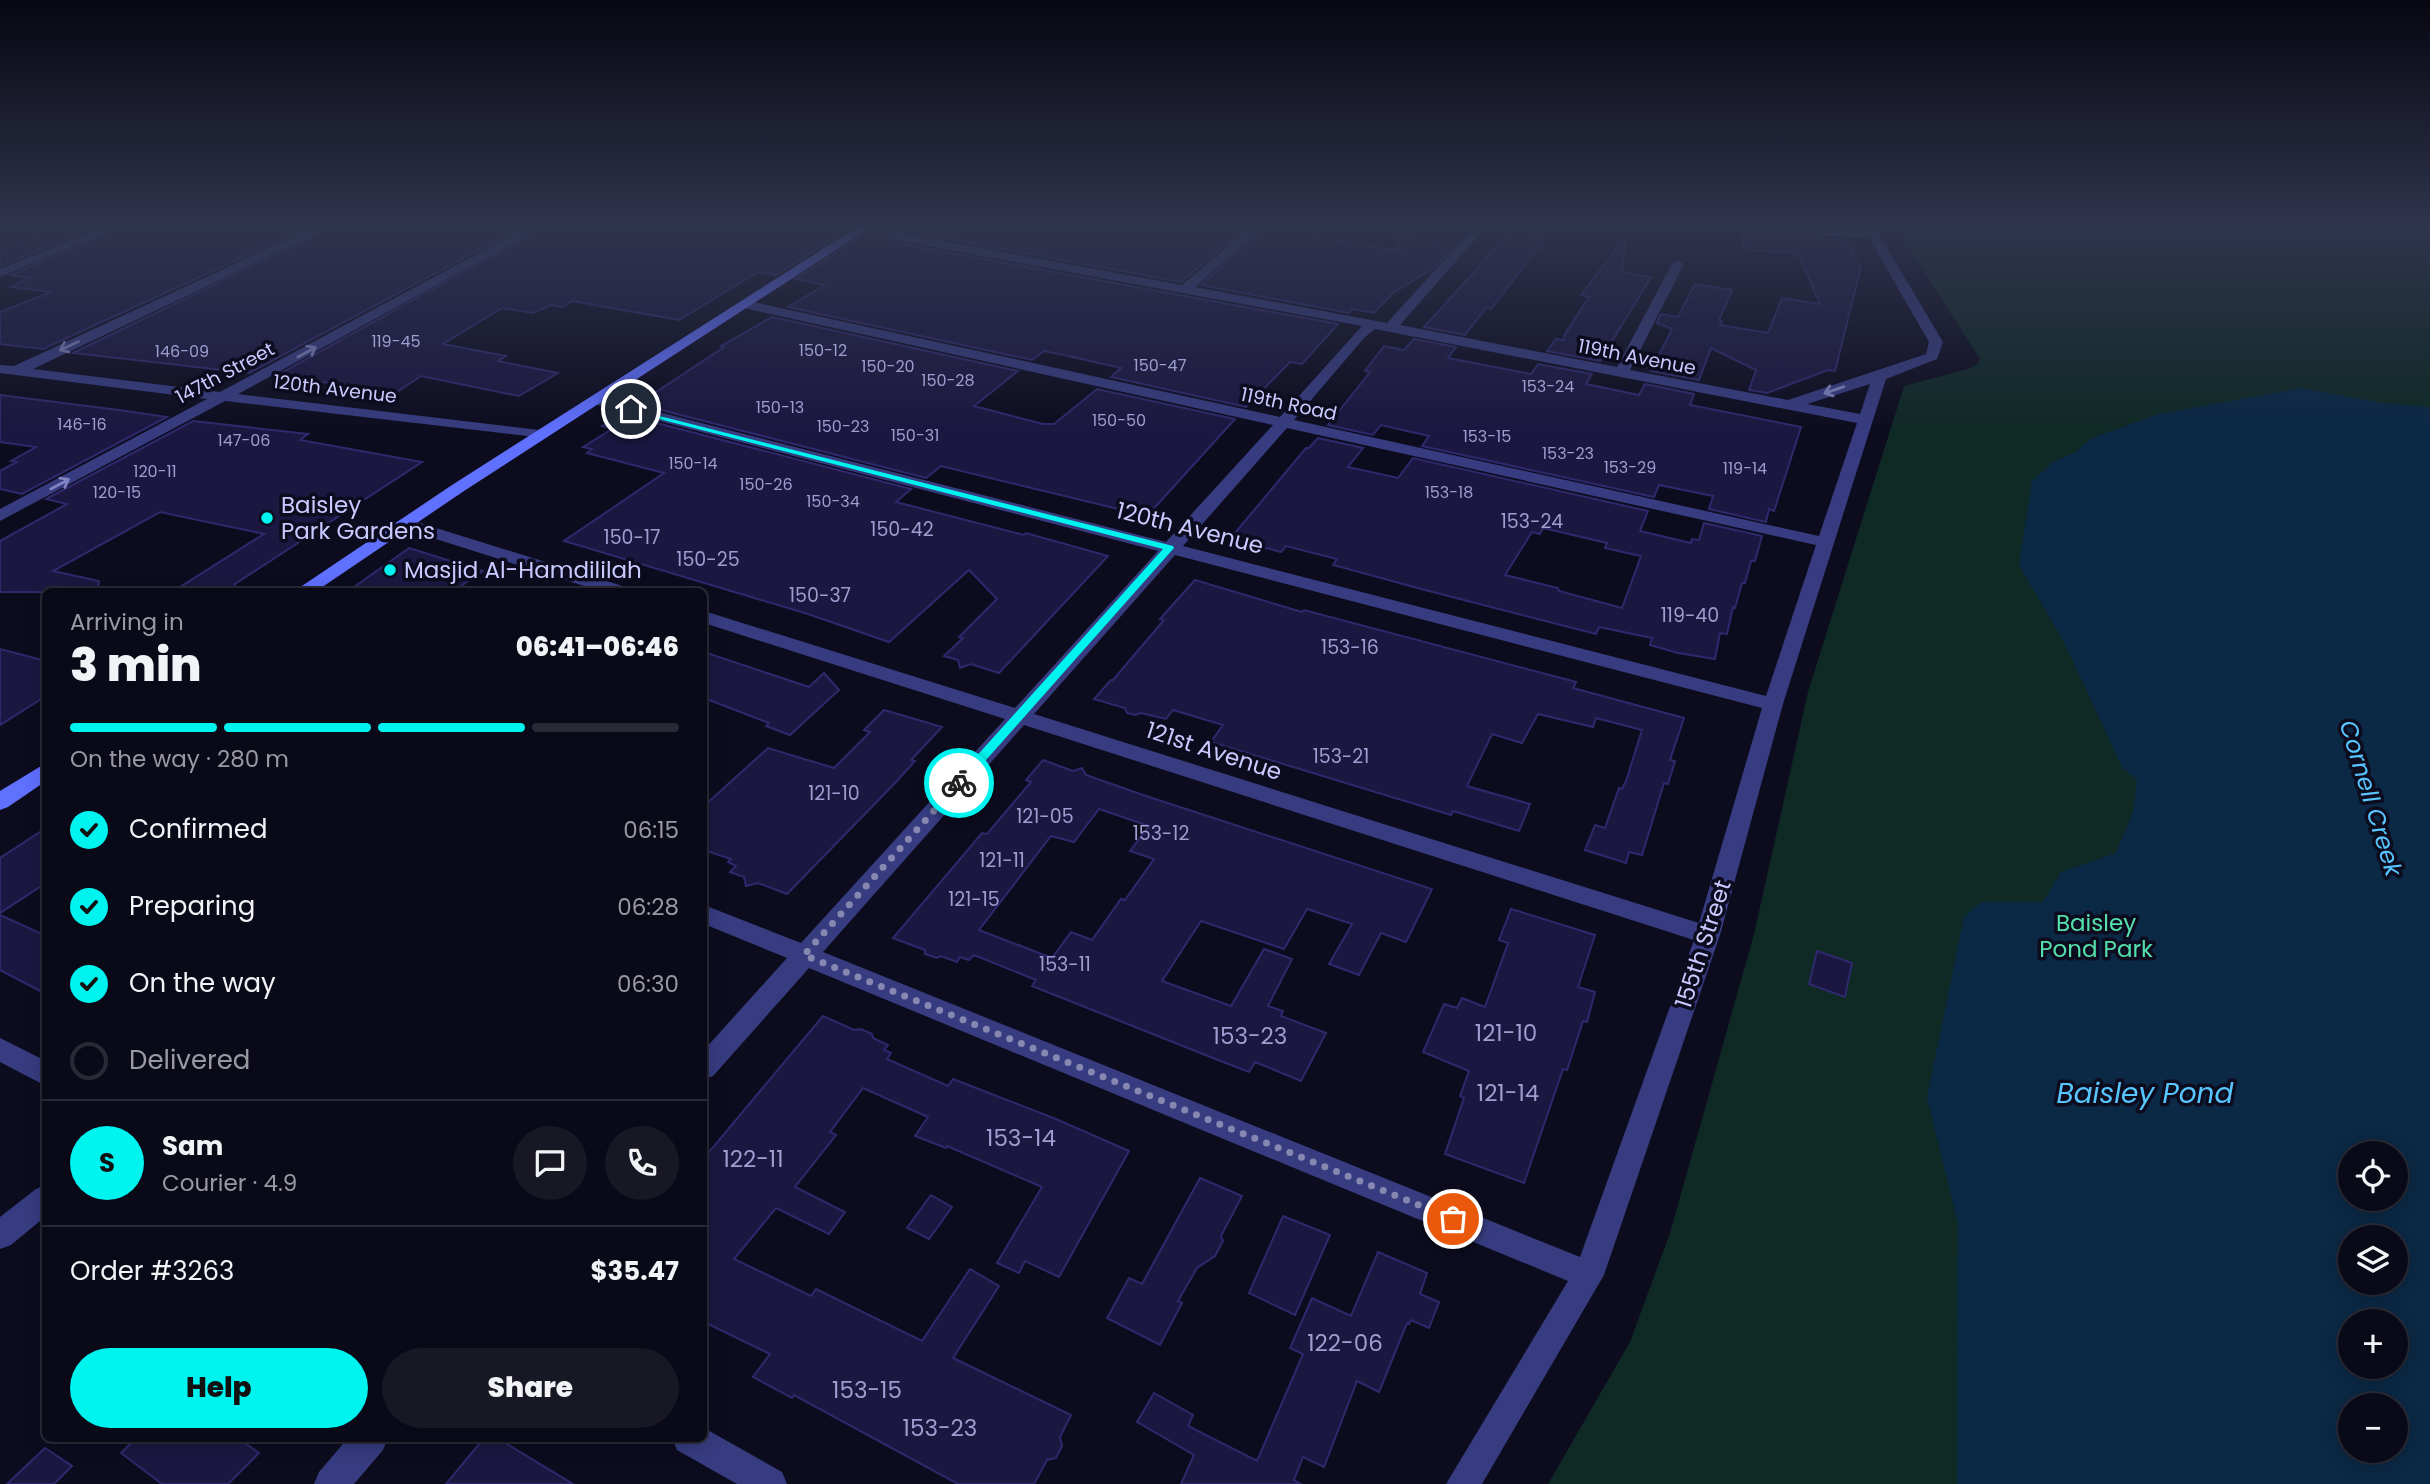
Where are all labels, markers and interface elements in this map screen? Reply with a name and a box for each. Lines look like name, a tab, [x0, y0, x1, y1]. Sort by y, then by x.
house number: 119-45	[371, 330, 421, 353]
street label: 119th Avenue	[1576, 332, 1698, 382]
street label: 147th Street	[171, 336, 279, 410]
one-way arrow	[59, 339, 80, 353]
house number: 150-12	[799, 339, 847, 362]
house number: 146-09	[155, 340, 209, 363]
one-way arrow	[296, 345, 316, 359]
house number: 150-47	[1134, 354, 1187, 377]
house number: 150-20	[861, 355, 915, 378]
street label: 120th Avenue	[272, 368, 398, 410]
house number: 150-28	[921, 369, 975, 392]
house number: 153-24	[1522, 375, 1574, 398]
pin	[601, 379, 661, 439]
street label: 119th Road	[1238, 381, 1340, 427]
one-way arrow	[1823, 385, 1845, 397]
icon: home	[612, 390, 650, 428]
house number: 150-13	[756, 396, 804, 419]
house number: 150-50	[1092, 409, 1146, 432]
house number: 146-16	[57, 413, 107, 436]
house number: 150-23	[817, 415, 869, 438]
house number: 150-31	[891, 424, 939, 447]
house number: 153-15	[1463, 425, 1511, 448]
house number: 147-06	[218, 429, 270, 452]
house number: 153-23	[1542, 442, 1594, 465]
house number: 150-14	[668, 452, 718, 475]
house number: 153-29	[1604, 456, 1656, 479]
house number: 119-14	[1723, 457, 1767, 480]
house number: 120-11	[133, 460, 177, 483]
house number: 150-26	[739, 473, 793, 496]
one-way arrow	[49, 477, 70, 490]
house number: 120-15	[93, 481, 141, 504]
house number: 153-18	[1425, 481, 1473, 504]
place label: Baisley Park Gardens	[281, 489, 435, 547]
house number: 150-34	[806, 490, 860, 513]
street label: 120th Avenue	[1113, 494, 1267, 562]
house number: 153-24	[1501, 508, 1563, 535]
marker: Baisley Park Gardens	[259, 510, 275, 526]
house number: 150-42	[870, 516, 934, 543]
house number: 150-17	[604, 524, 660, 551]
house number: 150-25	[676, 546, 740, 573]
place label: Masjid Al-Hamdililah	[404, 554, 642, 586]
marker: Masjid Al-Hamdililah	[382, 562, 398, 578]
house number: 150-37	[789, 582, 851, 609]
house number: 119-40	[1661, 602, 1719, 629]
text: Arriving in	[70, 606, 184, 638]
text: 06:41–06:46	[516, 629, 679, 665]
text: 3 min	[70, 633, 202, 697]
house number: 153-16	[1321, 634, 1379, 661]
street label: 121st Avenue	[1142, 714, 1286, 788]
water label: Cornell Creek	[2332, 716, 2411, 882]
text: On the way · 280 m	[70, 743, 289, 775]
house number: 153-21	[1313, 743, 1369, 770]
courier	[924, 748, 994, 818]
icon: bike	[940, 764, 978, 802]
house number: 121-10	[808, 780, 860, 807]
house number: 121-05	[1016, 803, 1074, 830]
icon: check	[70, 811, 108, 849]
text: Confirmed	[129, 811, 267, 847]
text: 06:15	[623, 814, 679, 846]
house number: 153-12	[1133, 820, 1189, 847]
house number: 121-11	[979, 847, 1025, 874]
street label: 155th Street	[1667, 876, 1739, 1012]
house number: 121-15	[948, 886, 1000, 913]
icon: check	[70, 888, 108, 926]
text: Preparing	[129, 888, 255, 924]
text: 06:28	[617, 891, 679, 923]
park label: Baisley Pond Park	[2039, 907, 2153, 965]
house number: 153-11	[1039, 951, 1091, 978]
icon: check	[70, 965, 108, 1003]
text: On the way	[129, 965, 276, 1001]
text: 06:30	[617, 968, 679, 1000]
house number: 121-10	[1475, 1017, 1537, 1049]
house number: 153-23	[1213, 1020, 1287, 1052]
text: Delivered	[129, 1042, 250, 1078]
water label: Baisley Pond	[2057, 1074, 2235, 1113]
house number: 121-14	[1477, 1077, 1539, 1109]
house number: 153-14	[986, 1122, 1056, 1154]
button: chat	[513, 1126, 587, 1200]
button: phone	[605, 1126, 679, 1200]
text: Sam	[162, 1128, 223, 1164]
map controls	[2338, 1141, 2408, 1463]
button: locate	[2338, 1141, 2408, 1211]
house number: 122-11	[722, 1143, 784, 1175]
text: S	[99, 1145, 115, 1181]
text: Courier · 4.9	[162, 1167, 297, 1199]
pin	[1423, 1189, 1483, 1249]
icon: bag	[1434, 1200, 1472, 1238]
button: layers	[2338, 1225, 2408, 1295]
text: Order #3263	[70, 1253, 234, 1289]
text: $35.47	[590, 1253, 679, 1289]
button: +	[2338, 1309, 2408, 1379]
house number: 122-06	[1307, 1327, 1383, 1359]
button: Help	[70, 1348, 368, 1428]
button: Share	[382, 1348, 679, 1428]
house number: 153-15	[832, 1374, 902, 1406]
button: −	[2338, 1393, 2408, 1463]
house number: 153-23	[903, 1412, 977, 1444]

